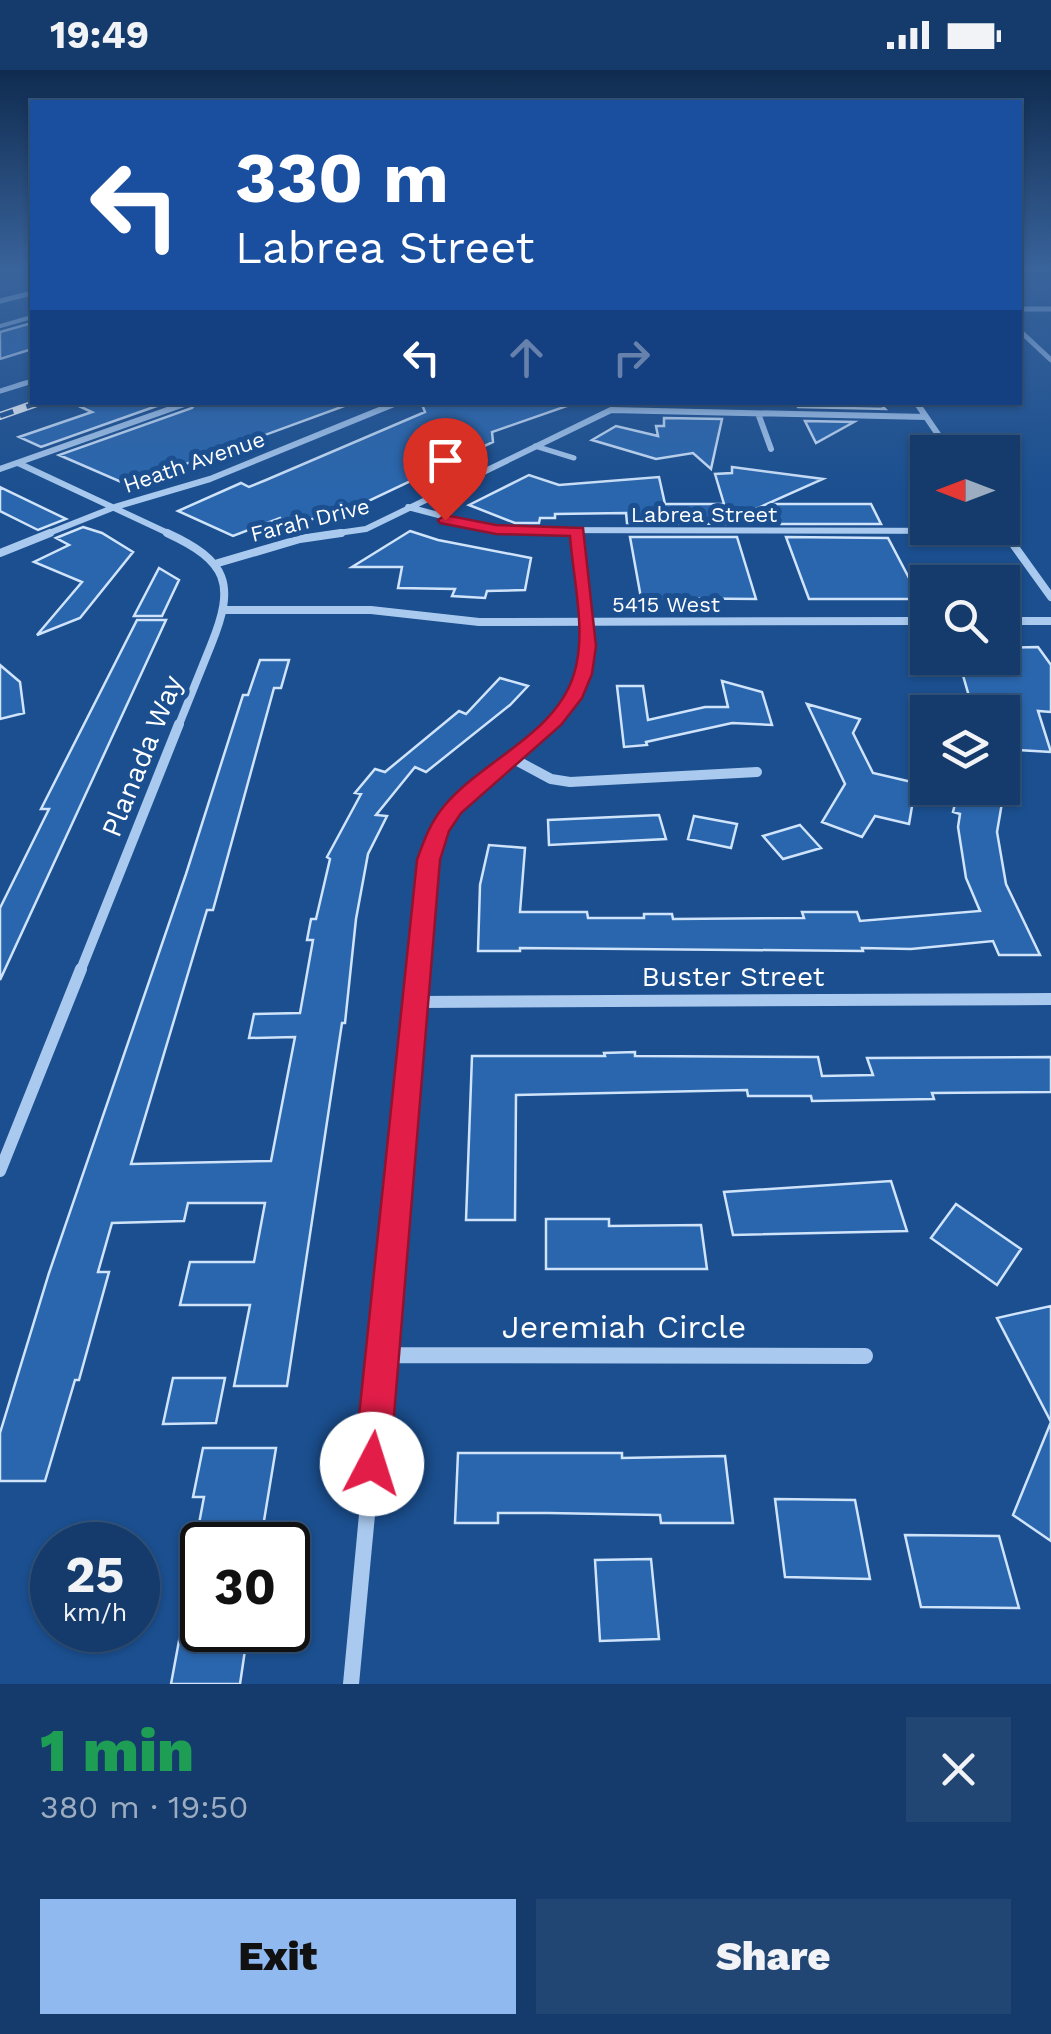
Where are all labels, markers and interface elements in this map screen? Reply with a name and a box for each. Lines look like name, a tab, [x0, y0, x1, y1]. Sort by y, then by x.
text: 19:49	[50, 13, 149, 57]
text: 330 m	[235, 137, 449, 219]
icon: left	[70, 140, 200, 270]
text: Labrea Street	[235, 221, 534, 274]
icon: left	[394, 330, 449, 385]
icon: ahead	[499, 330, 554, 385]
icon: right	[604, 330, 659, 385]
pin	[403, 418, 488, 521]
street label: Heath Avenue	[120, 426, 268, 498]
icon: arrive	[418, 433, 473, 488]
north arrow	[910, 435, 1020, 545]
map controls	[910, 435, 1020, 805]
street label: Farah Drive	[248, 493, 372, 547]
street label: Labrea Street	[631, 502, 777, 527]
button: search	[910, 565, 1020, 675]
street label: 5415 West	[612, 592, 720, 617]
street label: Planada Way	[95, 670, 190, 842]
button: layers	[910, 695, 1020, 805]
street label: Buster Street	[642, 960, 825, 993]
street label: Jeremiah Circle	[502, 1308, 746, 1346]
position arrow	[320, 1412, 424, 1516]
speed limit sign: 30	[180, 1522, 310, 1652]
text: 25	[66, 1545, 124, 1604]
text: km/h	[63, 1598, 127, 1627]
text: 1 min	[40, 1715, 194, 1786]
button: close	[906, 1717, 1011, 1822]
text: 380 m · 19:50	[40, 1788, 248, 1826]
button: Exit	[40, 1899, 516, 2014]
button: Share	[536, 1899, 1011, 2014]

